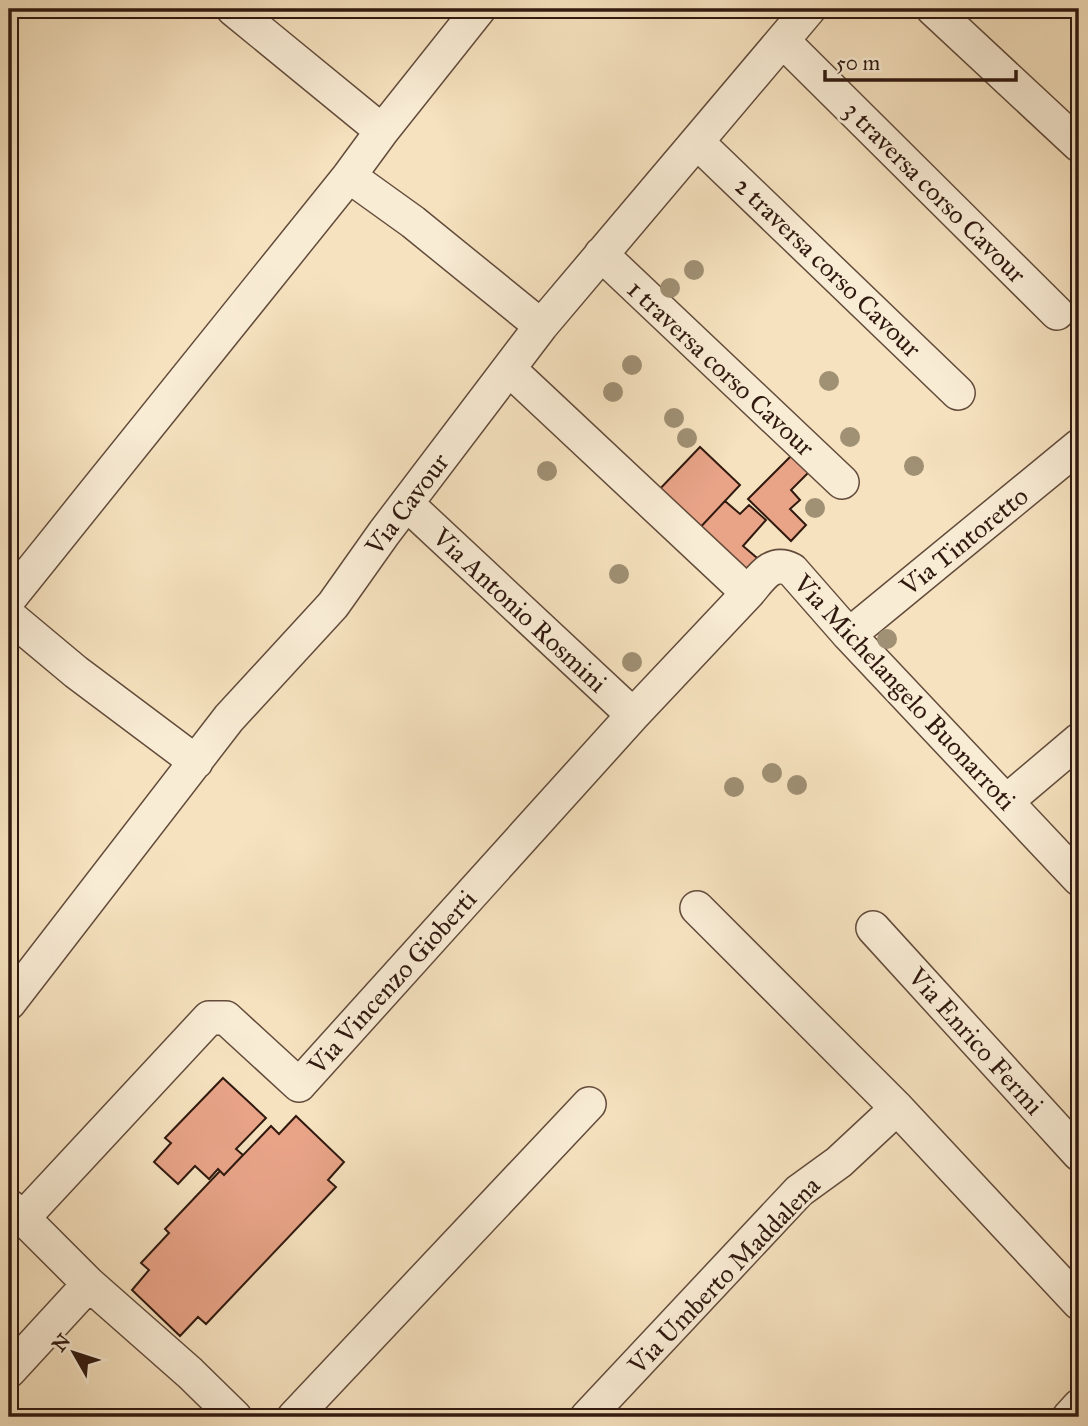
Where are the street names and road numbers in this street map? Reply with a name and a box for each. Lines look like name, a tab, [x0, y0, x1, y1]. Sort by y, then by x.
street label: 3 traversa corso Cavour	[837, 94, 1033, 290]
street label: 2 traversa corso Cavour	[728, 170, 928, 364]
street label: 1 traversa corso Cavour	[621, 273, 821, 463]
street label: Via Cavour	[358, 446, 456, 562]
street label: Via Tintoretto	[893, 480, 1034, 603]
street label: Via Antonio Rosmini	[425, 520, 614, 699]
street label: Via Michelangelo Buonarroti	[787, 567, 1023, 817]
street label: Via Vincenzo Gioberti	[300, 883, 483, 1081]
street label: Via Enrico Fermi	[901, 960, 1051, 1121]
street label: Via Umberto Maddalena	[621, 1169, 827, 1381]

